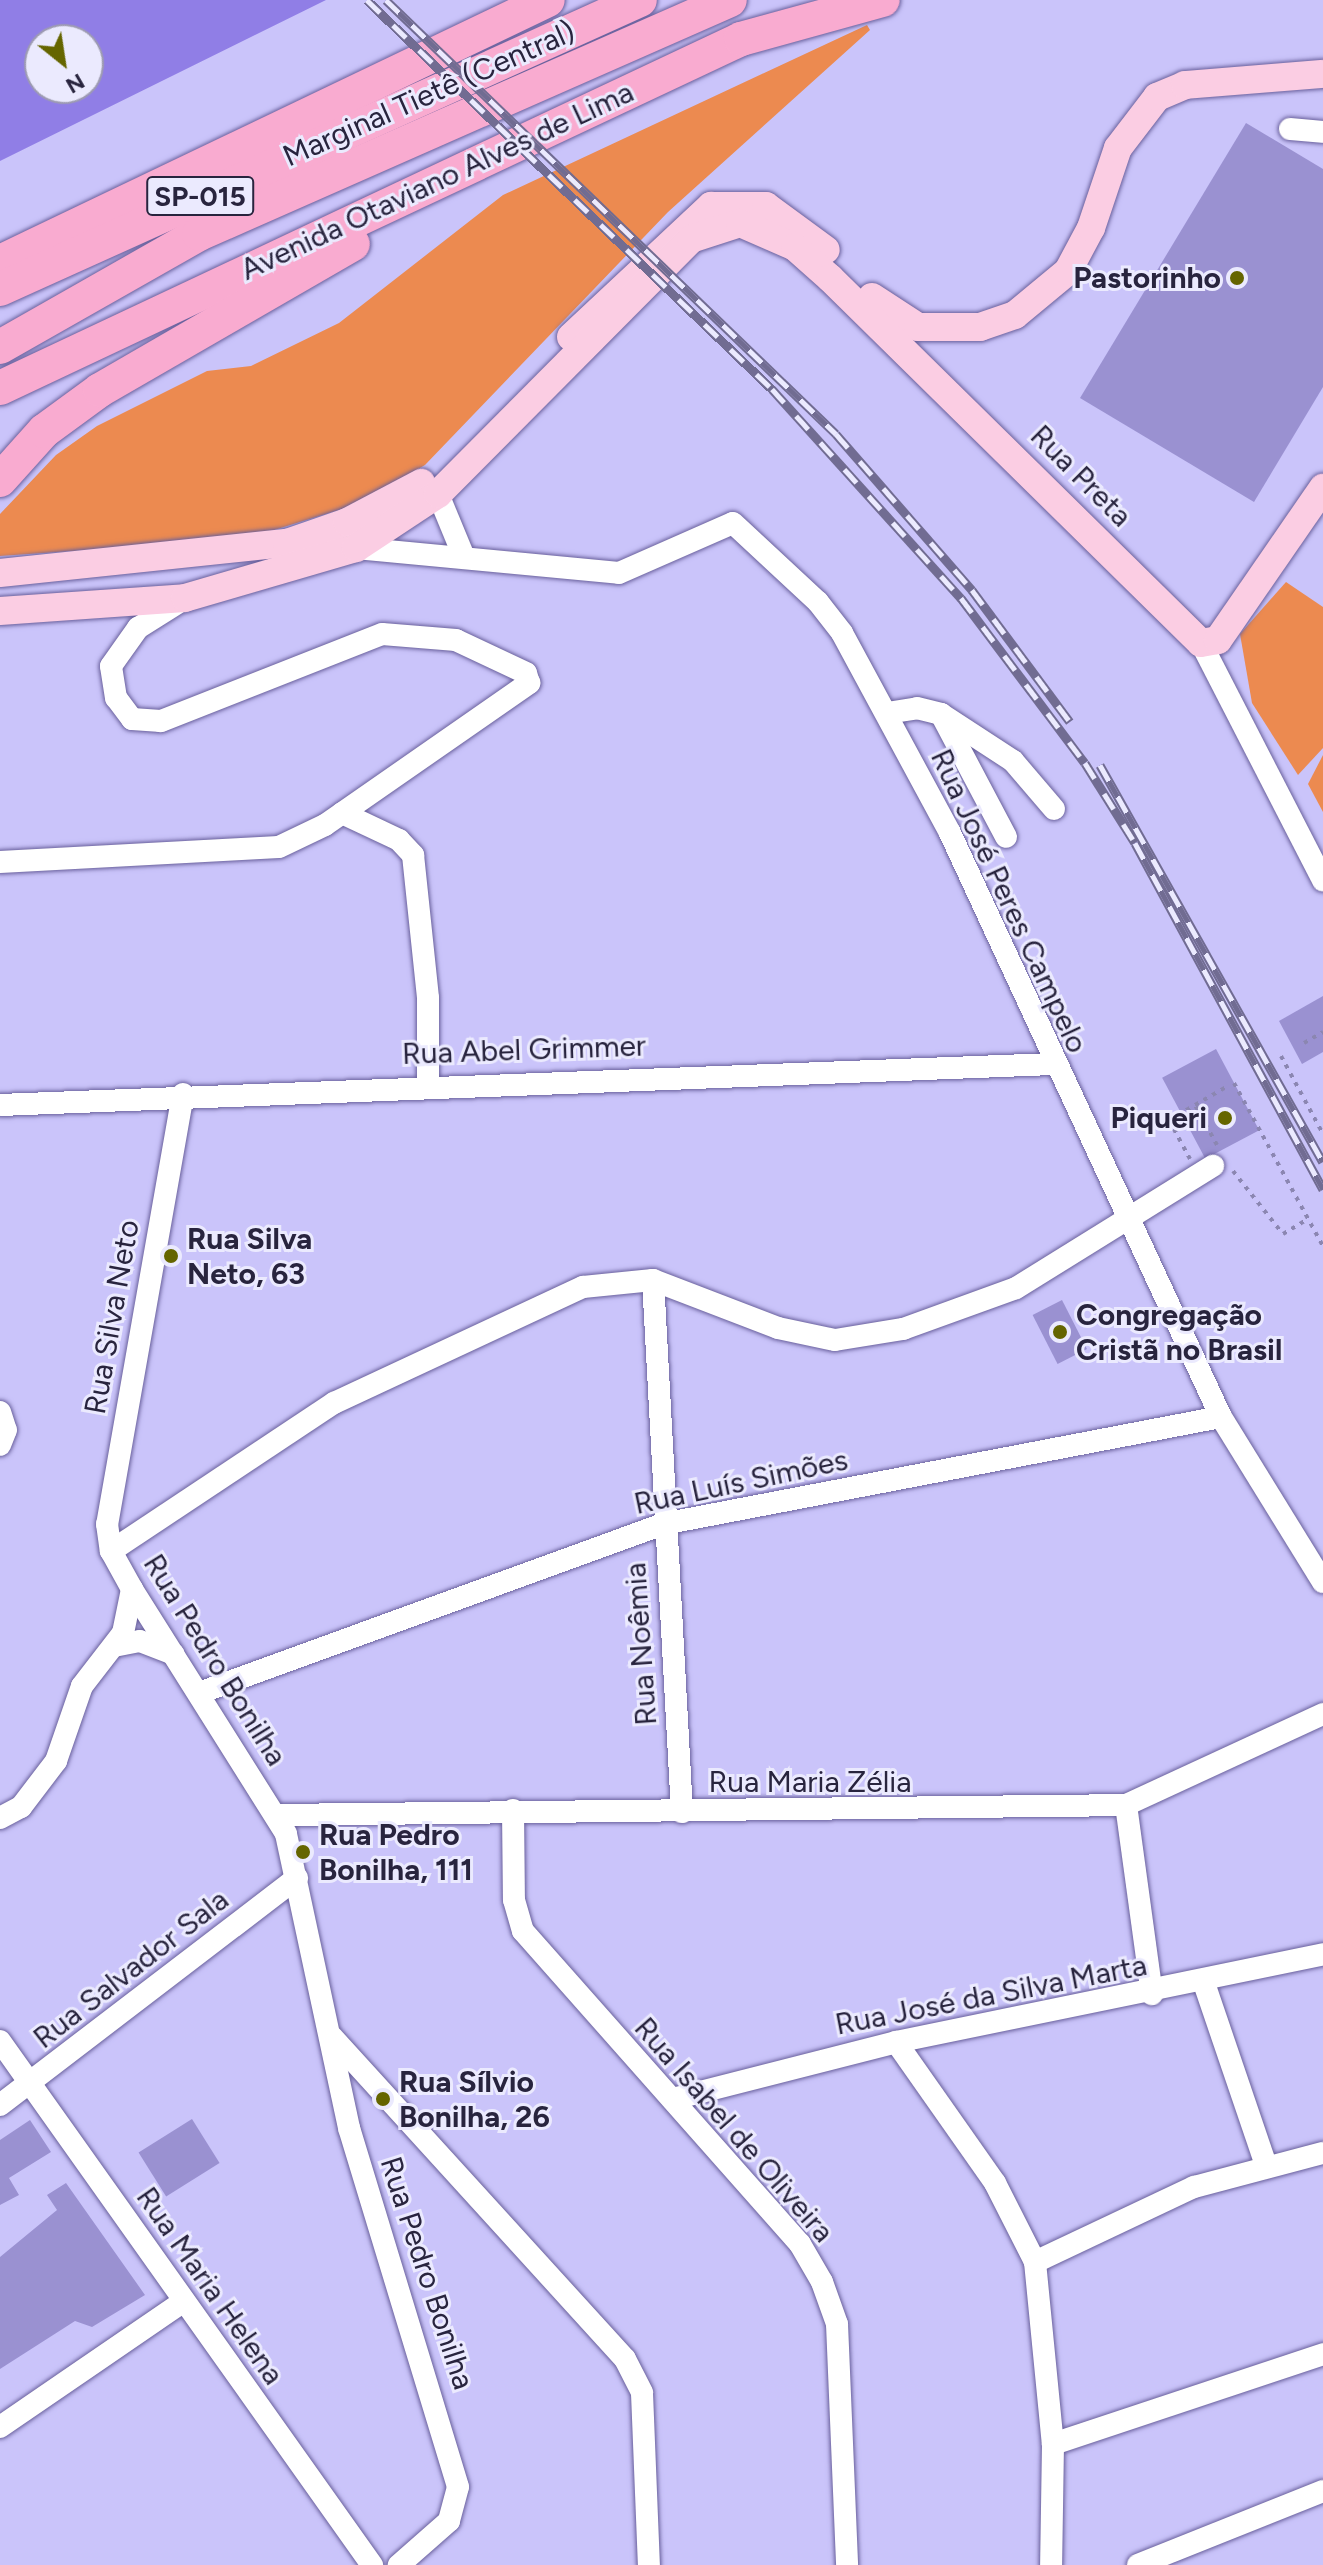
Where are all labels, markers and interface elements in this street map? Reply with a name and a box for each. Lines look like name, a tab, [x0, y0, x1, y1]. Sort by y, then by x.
street label: Marginal Tietê (Central)	[277, 13, 581, 175]
north arrow	[24, 24, 104, 104]
text: N	[61, 68, 89, 99]
street label: Avenida Otaviano Alves de Lima	[235, 74, 639, 288]
road number: SP-015	[146, 172, 254, 220]
place label: Pastorinho	[1073, 260, 1221, 296]
marker: Pastorinho	[1228, 269, 1246, 287]
street label: Rua Preta	[1023, 418, 1139, 534]
street label: Rua José Peres Campelo	[923, 743, 1095, 1059]
street label: Rua Abel Grimmer	[401, 1028, 647, 1072]
place label: Piqueri	[1110, 1100, 1207, 1136]
marker: Piqueri	[1214, 1107, 1236, 1129]
street label: Rua Silva Neto	[77, 1217, 147, 1417]
place label: Rua Silva Neto, 63	[187, 1221, 312, 1292]
marker: Rua Silva Neto, 63	[162, 1247, 180, 1265]
place label: Congregação Cristã no Brasil	[1076, 1297, 1282, 1368]
marker: Congregação Cristã no Brasil	[1051, 1323, 1069, 1341]
street label: Rua Luís Simões	[631, 1442, 851, 1522]
street label: Rua Pedro Bonilha	[136, 1548, 294, 1772]
street label: Rua Noêmia	[617, 1561, 665, 1727]
street label: Rua Maria Zélia	[708, 1764, 912, 1800]
place label: Rua Pedro Bonilha, 111	[319, 1817, 473, 1888]
marker: Rua Pedro Bonilha, 111	[294, 1843, 312, 1861]
street label: Rua Salvador Sala	[26, 1882, 236, 2056]
street label: Rua José da Silva Marta	[832, 1947, 1150, 2043]
street label: Rua Isabel de Oliveira	[627, 2010, 841, 2250]
place label: Rua Sílvio Bonilha, 26	[399, 2064, 550, 2134]
marker: Rua Sílvio Bonilha, 26	[374, 2090, 392, 2108]
street label: Rua Pedro Bonilha	[372, 2152, 482, 2394]
street label: Rua Maria Helena	[129, 2180, 291, 2392]

